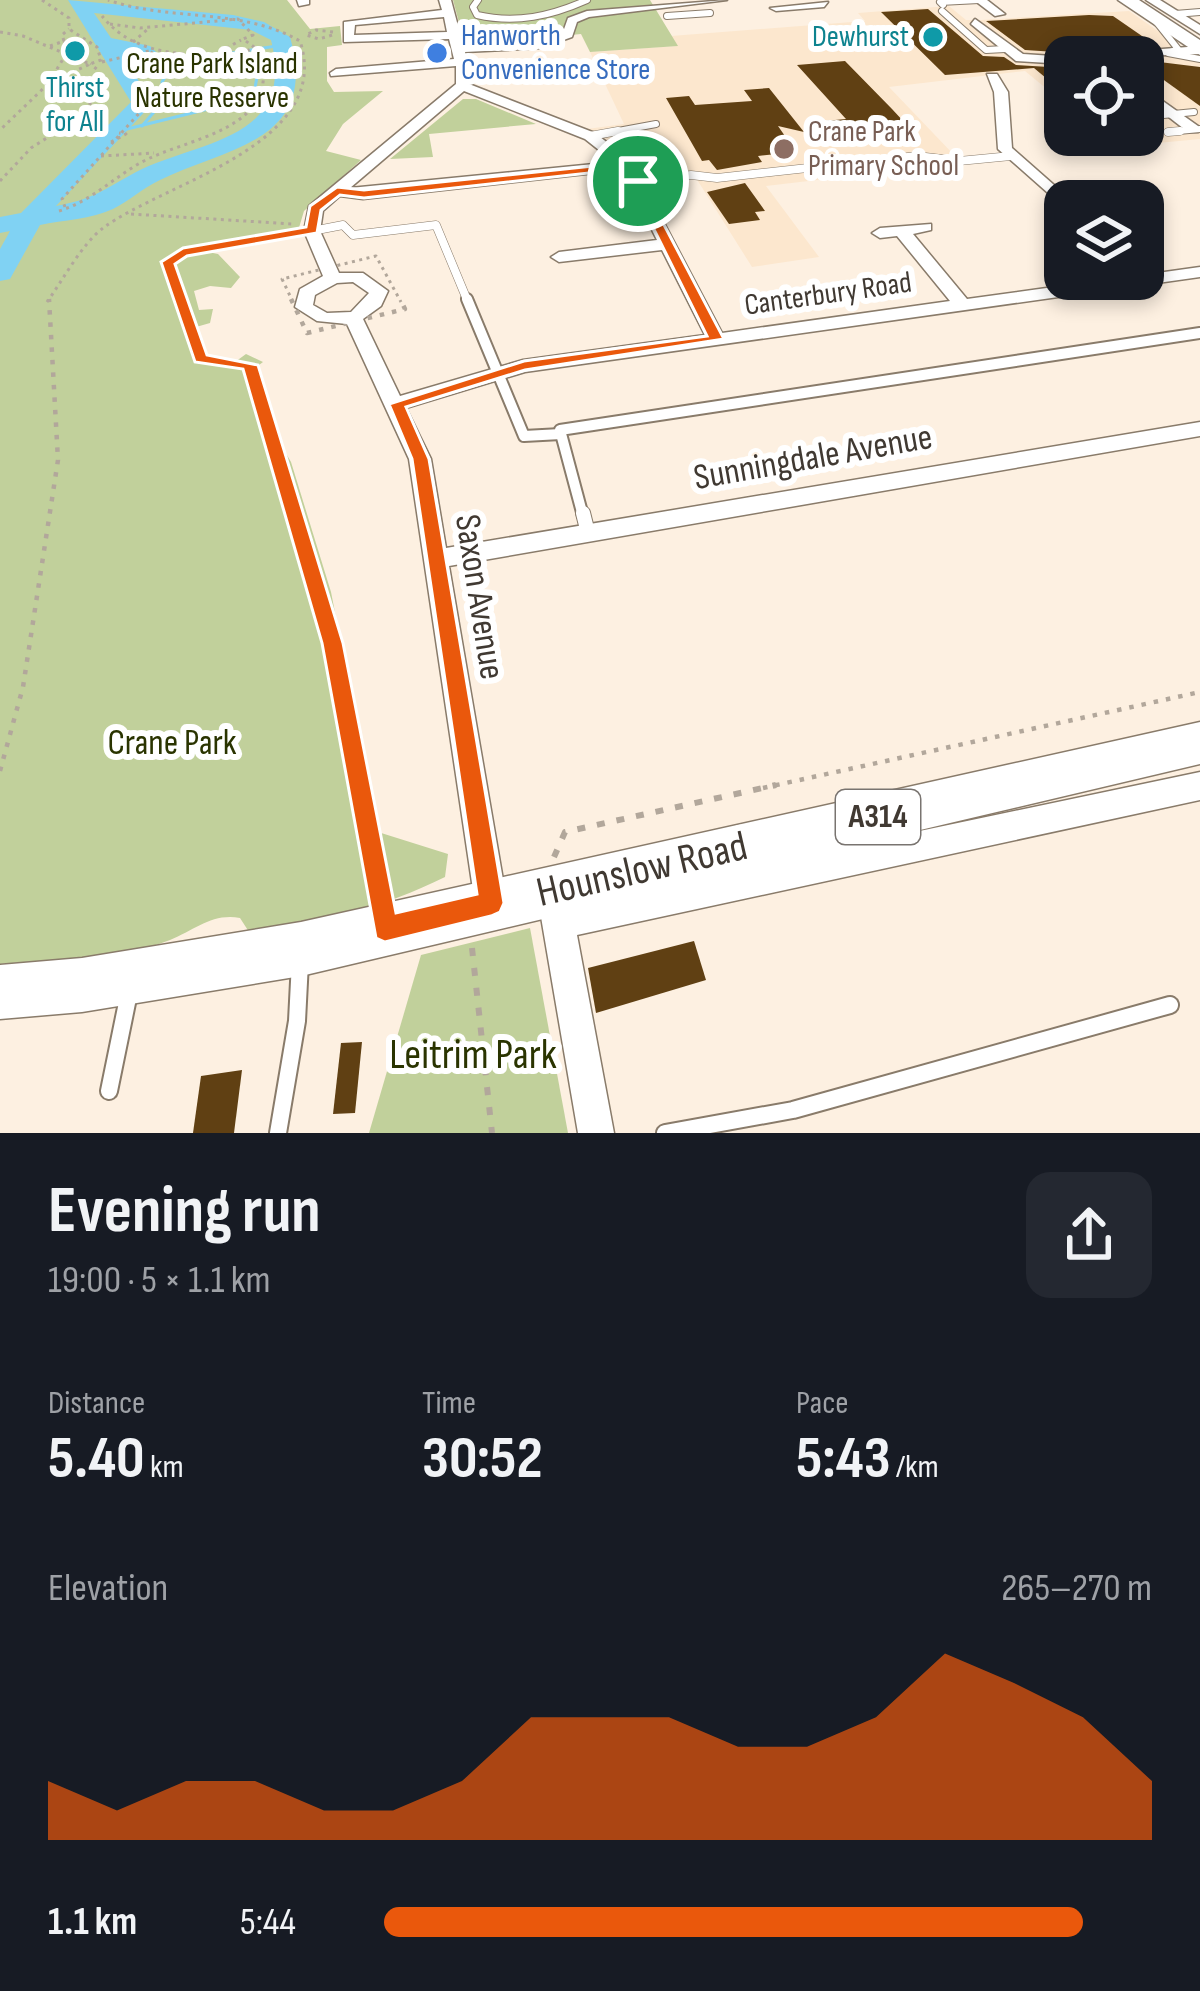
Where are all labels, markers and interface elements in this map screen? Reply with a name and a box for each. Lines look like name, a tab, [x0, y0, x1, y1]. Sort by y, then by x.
place label: Hanworth Convenience Store	[461, 18, 650, 88]
place label: Dewhurst	[812, 19, 909, 55]
marker: Dewhurst	[920, 24, 946, 50]
map controls	[1044, 36, 1164, 300]
button: locate	[1044, 36, 1164, 156]
marker: Thirst for All	[62, 38, 88, 64]
marker: Hanworth Convenience Store	[424, 40, 450, 66]
park label: Crane Park Island Nature Reserve	[126, 46, 298, 116]
place label: Thirst for All	[46, 70, 104, 140]
place label: Crane Park Primary School	[808, 114, 959, 184]
pin	[587, 130, 689, 232]
marker: Crane Park Primary School	[771, 136, 797, 162]
icon: arrive	[605, 148, 671, 214]
button: layers	[1044, 180, 1164, 300]
street label: Canterbury Road	[742, 264, 914, 324]
street label: Sunningdale Avenue	[690, 416, 936, 500]
street label: Saxon Avenue	[445, 512, 513, 682]
park label: Crane Park	[107, 722, 237, 765]
road number: A314	[836, 790, 920, 844]
street label: Hounslow Road	[532, 821, 752, 919]
park label: Leitrim Park	[389, 1030, 557, 1081]
text: Evening run	[48, 1172, 321, 1251]
button: share	[1026, 1172, 1152, 1298]
text: 19:00 · 5 × 1.1 km	[48, 1257, 271, 1304]
text: Distance	[48, 1383, 145, 1423]
text: Time	[422, 1383, 476, 1423]
text: Pace	[796, 1383, 849, 1423]
text: 5.40	[48, 1423, 145, 1495]
text: 30:52	[422, 1423, 543, 1495]
text: 5:43	[796, 1423, 891, 1495]
text: km	[145, 1447, 184, 1487]
text: /km	[891, 1447, 939, 1487]
text: Elevation	[48, 1565, 168, 1612]
text: 265–270 m	[1001, 1565, 1152, 1612]
text: 1.1 km	[48, 1899, 137, 1946]
text: 5:44	[240, 1899, 296, 1946]

